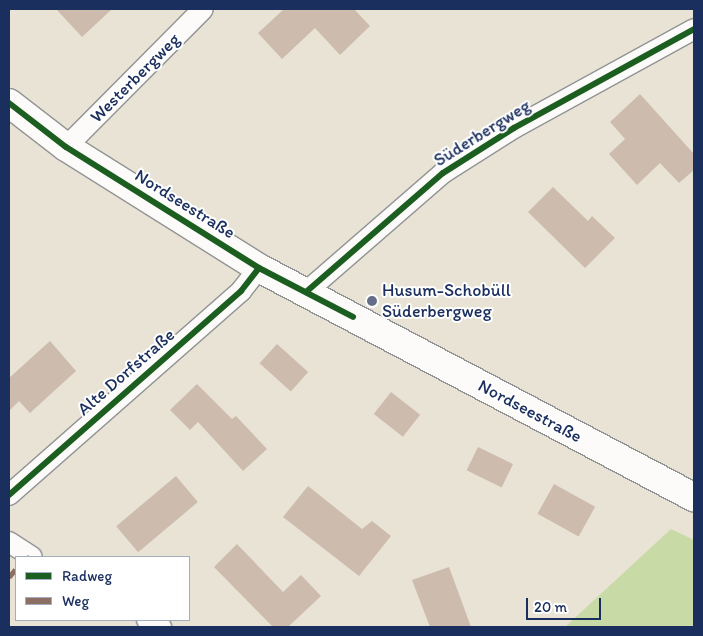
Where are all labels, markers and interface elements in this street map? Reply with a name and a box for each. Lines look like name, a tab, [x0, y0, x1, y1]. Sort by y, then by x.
street label: Westerbergweg	[86, 29, 184, 127]
street label: Süderbergweg	[430, 95, 534, 171]
street label: Nordseestraße	[131, 165, 239, 243]
place label: Husum-Schobüll Süderbergweg	[382, 280, 511, 322]
marker: Husum-Schobüll Süderbergweg	[366, 295, 378, 307]
street label: Alte Dorfstraße	[73, 324, 179, 420]
street label: Nordseestraße	[474, 375, 586, 447]
legend	[15, 556, 190, 621]
text: Radweg	[62, 567, 112, 585]
scale bar	[528, 588, 603, 620]
text: Weg	[62, 592, 89, 610]
text: 20 m	[534, 598, 567, 616]

